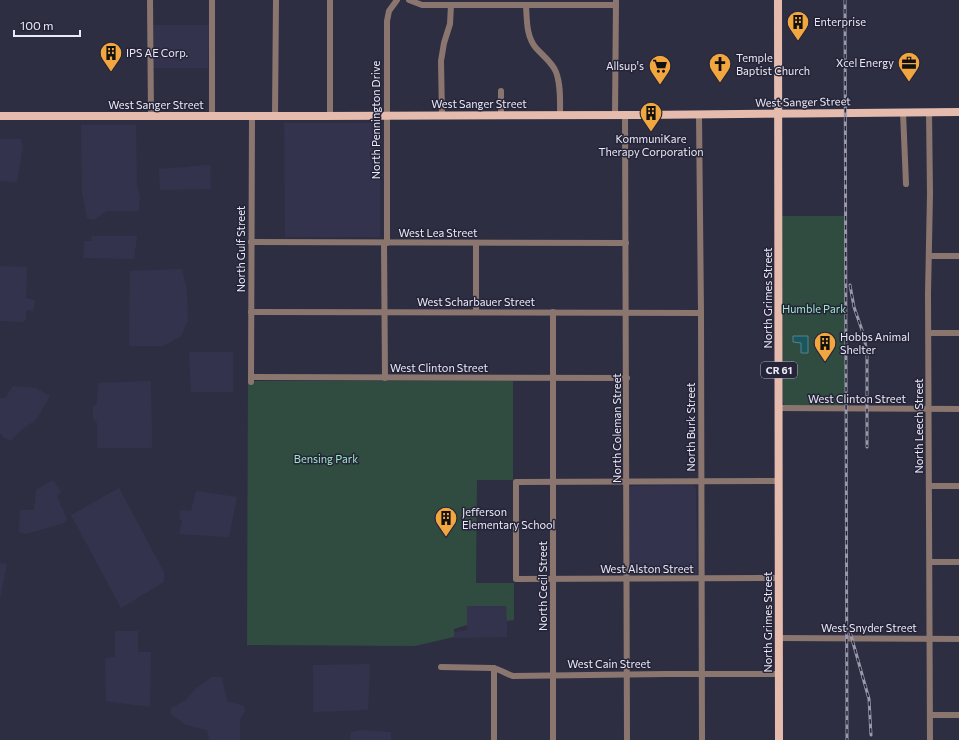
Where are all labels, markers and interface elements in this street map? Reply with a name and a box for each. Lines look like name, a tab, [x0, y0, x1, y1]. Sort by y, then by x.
building icon: Enterprise	[785, 9, 811, 42]
scale bar	[14, 12, 80, 38]
place label: Enterprise	[814, 15, 866, 28]
text: 100 m	[20, 18, 54, 32]
building icon: IPS AE Corp.	[98, 40, 124, 73]
place label: IPS AE Corp.	[126, 46, 188, 59]
office icon: Xcel Energy	[896, 50, 922, 83]
church icon: Temple Baptist Church	[707, 51, 733, 84]
place label: Temple Baptist Church	[736, 51, 810, 77]
supermarket icon: Allsup's	[647, 53, 673, 86]
place label: Xcel Energy	[836, 56, 894, 69]
place label: Allsup's	[606, 59, 644, 72]
street label: North Pennington Drive	[369, 61, 382, 179]
street label: West Sanger Street	[755, 94, 851, 109]
street label: West Sanger Street	[431, 97, 527, 110]
street label: West Sanger Street	[108, 98, 204, 111]
building icon: KommuniKare Therapy Corporation	[638, 100, 664, 133]
place label: KommuniKare Therapy Corporation	[598, 132, 704, 158]
street label: North Gulf Street	[234, 205, 247, 292]
street label: West Lea Street	[399, 226, 478, 239]
street label: North Grimes Street	[761, 247, 774, 349]
street label: West Scharbauer Street	[417, 295, 535, 308]
park label: Humble Park	[782, 302, 846, 315]
building icon: Hobbs Animal Shelter	[812, 330, 838, 363]
place label: Hobbs Animal Shelter	[840, 330, 910, 356]
street label: West Clinton Street	[390, 361, 488, 374]
road number: CR 61	[761, 362, 797, 378]
street label: North Coleman Street	[610, 373, 623, 483]
street label: North Leech Street	[912, 378, 925, 474]
street label: North Burk Street	[684, 382, 697, 471]
street label: West Clinton Street	[808, 392, 906, 405]
park label: Bensing Park	[294, 452, 358, 465]
building icon: Jefferson Elementary School	[433, 505, 459, 538]
place label: Jefferson Elementary School	[462, 505, 555, 531]
street label: North Cecil Street	[536, 541, 549, 631]
street label: West Alston Street	[600, 562, 694, 575]
street label: North Grimes Street	[761, 571, 774, 673]
street label: West Snyder Street	[821, 621, 917, 634]
street label: West Cain Street	[567, 657, 651, 670]

